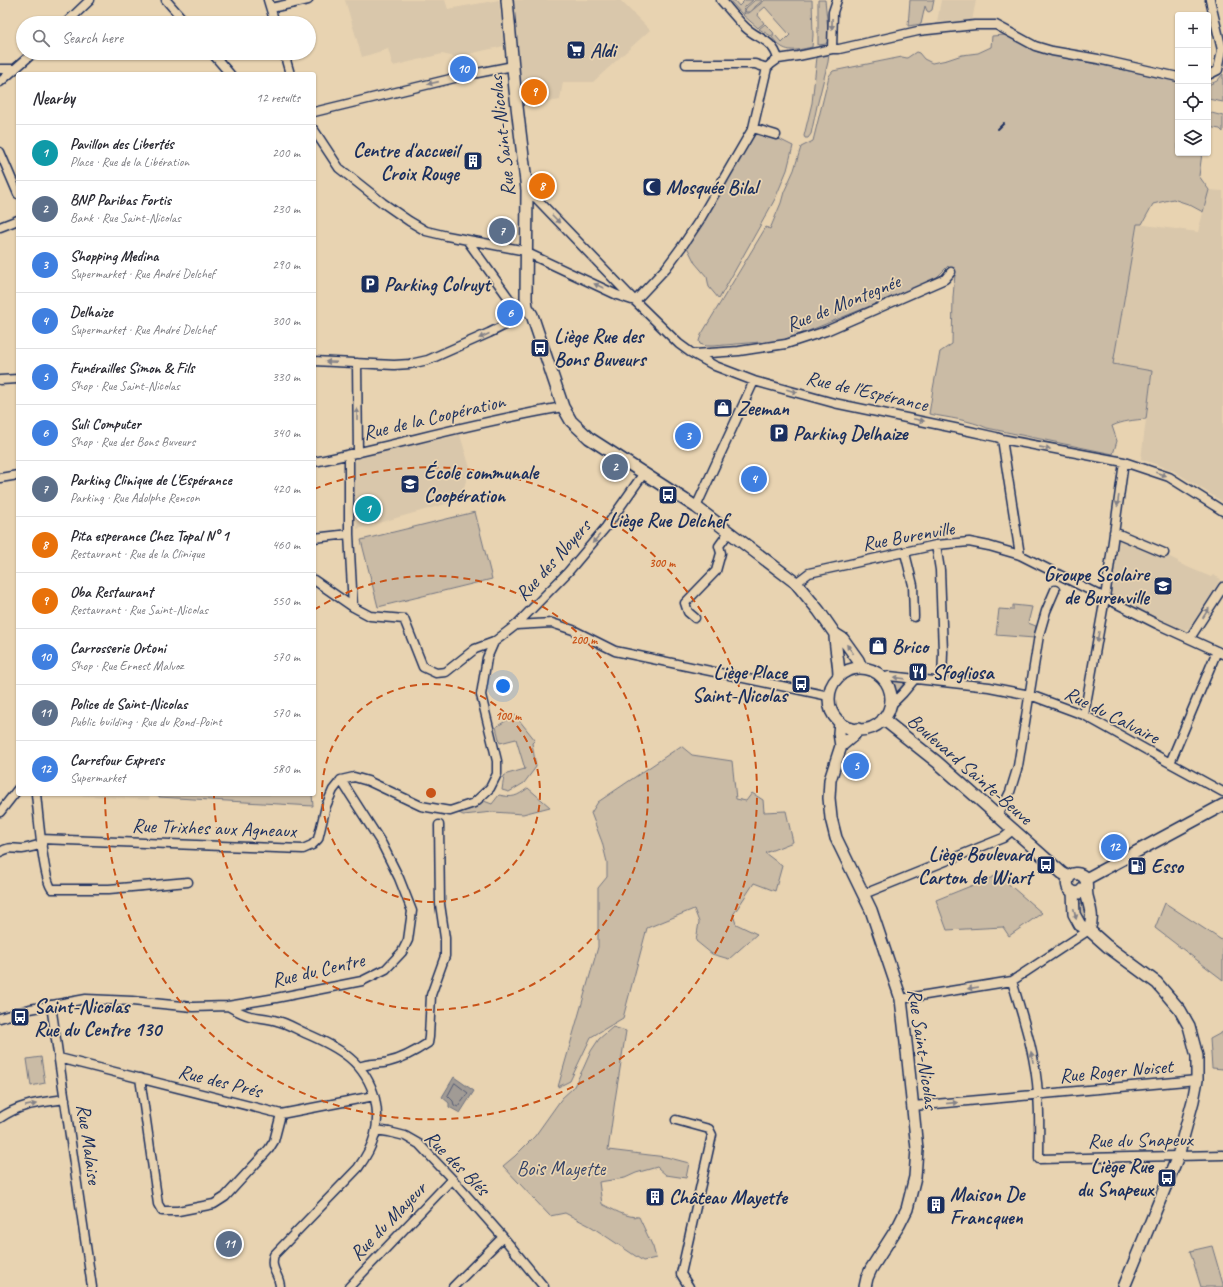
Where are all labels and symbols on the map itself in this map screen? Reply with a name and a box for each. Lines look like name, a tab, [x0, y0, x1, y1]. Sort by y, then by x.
one-way arrow	[829, 18, 836, 30]
place label: Aldi	[590, 38, 619, 63]
supermarket icon: Aldi	[565, 39, 587, 61]
pin: 10	[450, 54, 476, 84]
street label: Rue Saint-Nicolas	[483, 72, 521, 198]
pin: 9	[521, 77, 547, 107]
one-way arrow	[427, 80, 439, 86]
place label: Centre d'accueil Croix Rouge	[353, 138, 462, 186]
building icon: Centre d'accueil Croix Rouge	[462, 150, 484, 172]
pin: 8	[529, 171, 555, 201]
place label: Mosquée Bilal	[666, 175, 761, 200]
mosque icon: Mosquée Bilal	[641, 176, 663, 198]
one-way arrow	[552, 214, 561, 224]
pin: 7	[489, 216, 515, 246]
street label: Rue de Montegnée	[782, 268, 905, 337]
place label: Parking Colruyt	[384, 272, 492, 297]
parking icon: Parking Colruyt	[359, 273, 381, 295]
one-way arrow	[593, 283, 605, 289]
pin: 6	[497, 298, 523, 328]
place label: Liège Rue des Bons Buveurs	[554, 324, 647, 372]
one-way arrow	[478, 333, 489, 339]
bus stop icon: Liège Rue des Bons Buveurs	[529, 337, 551, 359]
one-way arrow	[324, 359, 337, 365]
street label: Rue de l'Espérance	[804, 365, 932, 417]
street label: Rue de la Coopération	[361, 388, 508, 445]
one-way arrow	[786, 388, 798, 394]
place label: Zeeman	[737, 396, 790, 421]
shop icon: Zeeman	[712, 397, 734, 419]
one-way arrow	[354, 407, 360, 420]
one-way arrow	[912, 418, 925, 424]
pin: 3	[675, 421, 701, 451]
place label: Parking Delhaize	[793, 421, 909, 446]
parking icon: Parking Delhaize	[768, 422, 790, 444]
one-way arrow	[1039, 445, 1051, 451]
pin: 2	[602, 452, 628, 482]
place label: École communale Coopération	[424, 460, 539, 508]
pin: 4	[741, 464, 767, 494]
one-way arrow	[1155, 471, 1167, 477]
school or university icon: École communale Coopération	[399, 473, 421, 495]
bus stop icon: Liège Rue Delchef	[657, 484, 679, 506]
pin: 1	[355, 494, 381, 524]
one-way arrow	[1115, 495, 1121, 507]
place label: Liège Rue Delchef	[609, 508, 732, 533]
street label: Rue des Noyers	[510, 512, 598, 606]
street label: Rue Burenville	[860, 515, 957, 556]
one-way arrow	[592, 533, 601, 544]
text: 300 m	[649, 555, 676, 571]
place label: Groupe Scolaire de Burenville	[1044, 562, 1151, 610]
school or university icon: Groupe Scolaire de Burenville	[1152, 575, 1174, 597]
one-way arrow	[1203, 607, 1210, 618]
one-way arrow	[1095, 630, 1101, 643]
text: 200 m	[571, 632, 598, 648]
place label: Brico	[892, 634, 930, 659]
shop icon: Brico	[867, 635, 889, 657]
one-way arrow	[846, 644, 854, 654]
place label: Liège Place Saint-Nicolas	[692, 660, 789, 708]
place label: Sfogliosa	[932, 660, 996, 685]
restaurant icon: Sfogliosa	[907, 661, 929, 683]
bus stop icon: Liège Place Saint-Nicolas	[790, 673, 812, 695]
one-way arrow	[893, 675, 905, 681]
your location	[493, 676, 513, 696]
street label: Rue du Calvaire	[1061, 681, 1165, 750]
text: 100 m	[495, 708, 522, 724]
street label: Boulevard Sainte-Beuve	[902, 708, 1039, 831]
pin: 5	[843, 751, 869, 781]
centre of rings	[424, 786, 438, 800]
street label: Rue Trixhes aux Agneaux	[132, 813, 299, 843]
pin: 12	[1101, 832, 1127, 862]
place label: Liège Boulevard Carton de Wiart	[918, 842, 1036, 890]
bus stop icon: Liège Boulevard Carton de Wiart	[1035, 854, 1057, 876]
place label: Esso	[1151, 854, 1185, 879]
fuel station icon: Esso	[1126, 855, 1148, 877]
one-way arrow	[1073, 908, 1079, 920]
street label: Rue du Centre	[269, 947, 368, 993]
one-way arrow	[967, 985, 979, 991]
street label: Rue Saint-Nicolas	[902, 987, 944, 1113]
place label: Saint-Nicolas Rue du Centre 130	[34, 994, 163, 1042]
bus stop icon: Saint-Nicolas Rue du Centre 130	[9, 1006, 31, 1028]
one-way arrow	[1029, 1051, 1035, 1063]
street label: Rue Roger Noiset	[1058, 1053, 1176, 1088]
street label: Rue des Prés	[176, 1059, 266, 1104]
one-way arrow	[946, 1100, 958, 1106]
one-way arrow	[25, 1101, 37, 1107]
street label: Rue Malaise	[71, 1102, 107, 1187]
street label: Rue des Blés	[419, 1125, 496, 1202]
street label: Rue du Snapeux	[1087, 1127, 1195, 1153]
place label: Liège Rue du Snapeux	[1077, 1154, 1155, 1202]
park label: Bois Mayette	[517, 1156, 607, 1181]
bus stop icon: Liège Rue du Snapeux	[1156, 1167, 1178, 1189]
street label: Rue du Mayeur	[344, 1175, 433, 1266]
place label: Maison De Francquen	[950, 1182, 1027, 1230]
place label: Château Mayette	[669, 1185, 788, 1210]
building icon: Château Mayette	[644, 1186, 666, 1208]
building icon: Maison De Francquen	[925, 1194, 947, 1216]
pin: 11	[216, 1229, 242, 1259]

